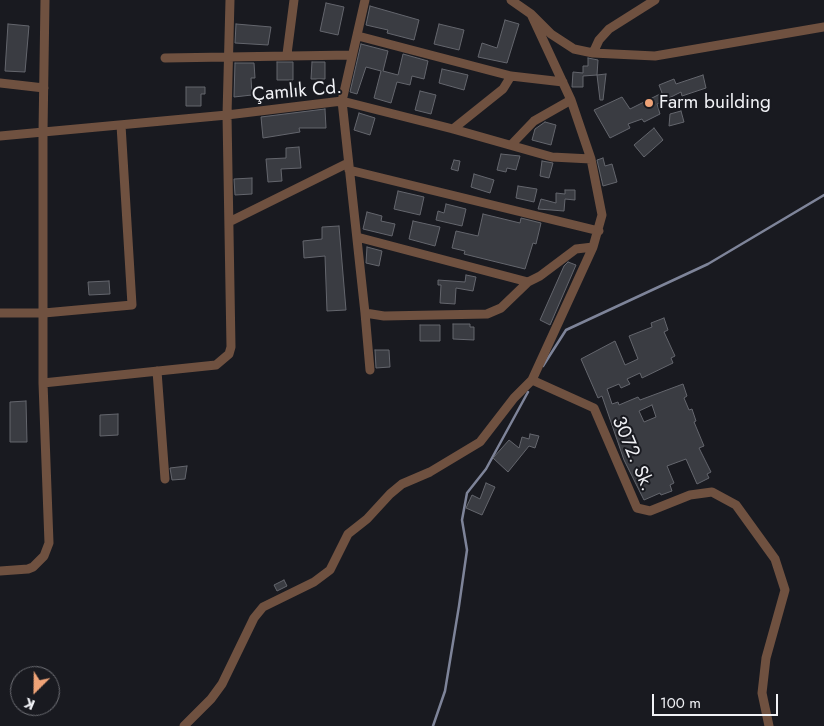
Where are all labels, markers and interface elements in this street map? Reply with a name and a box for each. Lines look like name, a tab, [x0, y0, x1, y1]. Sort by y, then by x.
street label: Çamlık Cd.	[251, 77, 343, 107]
place label: Farm building	[659, 92, 771, 114]
marker: Farm building	[643, 97, 655, 109]
street label: 3072. Sk.	[606, 413, 658, 495]
north arrow	[10, 666, 60, 716]
scale bar	[654, 684, 780, 716]
text: 100 m	[660, 692, 701, 714]
text: K	[21, 693, 38, 715]

